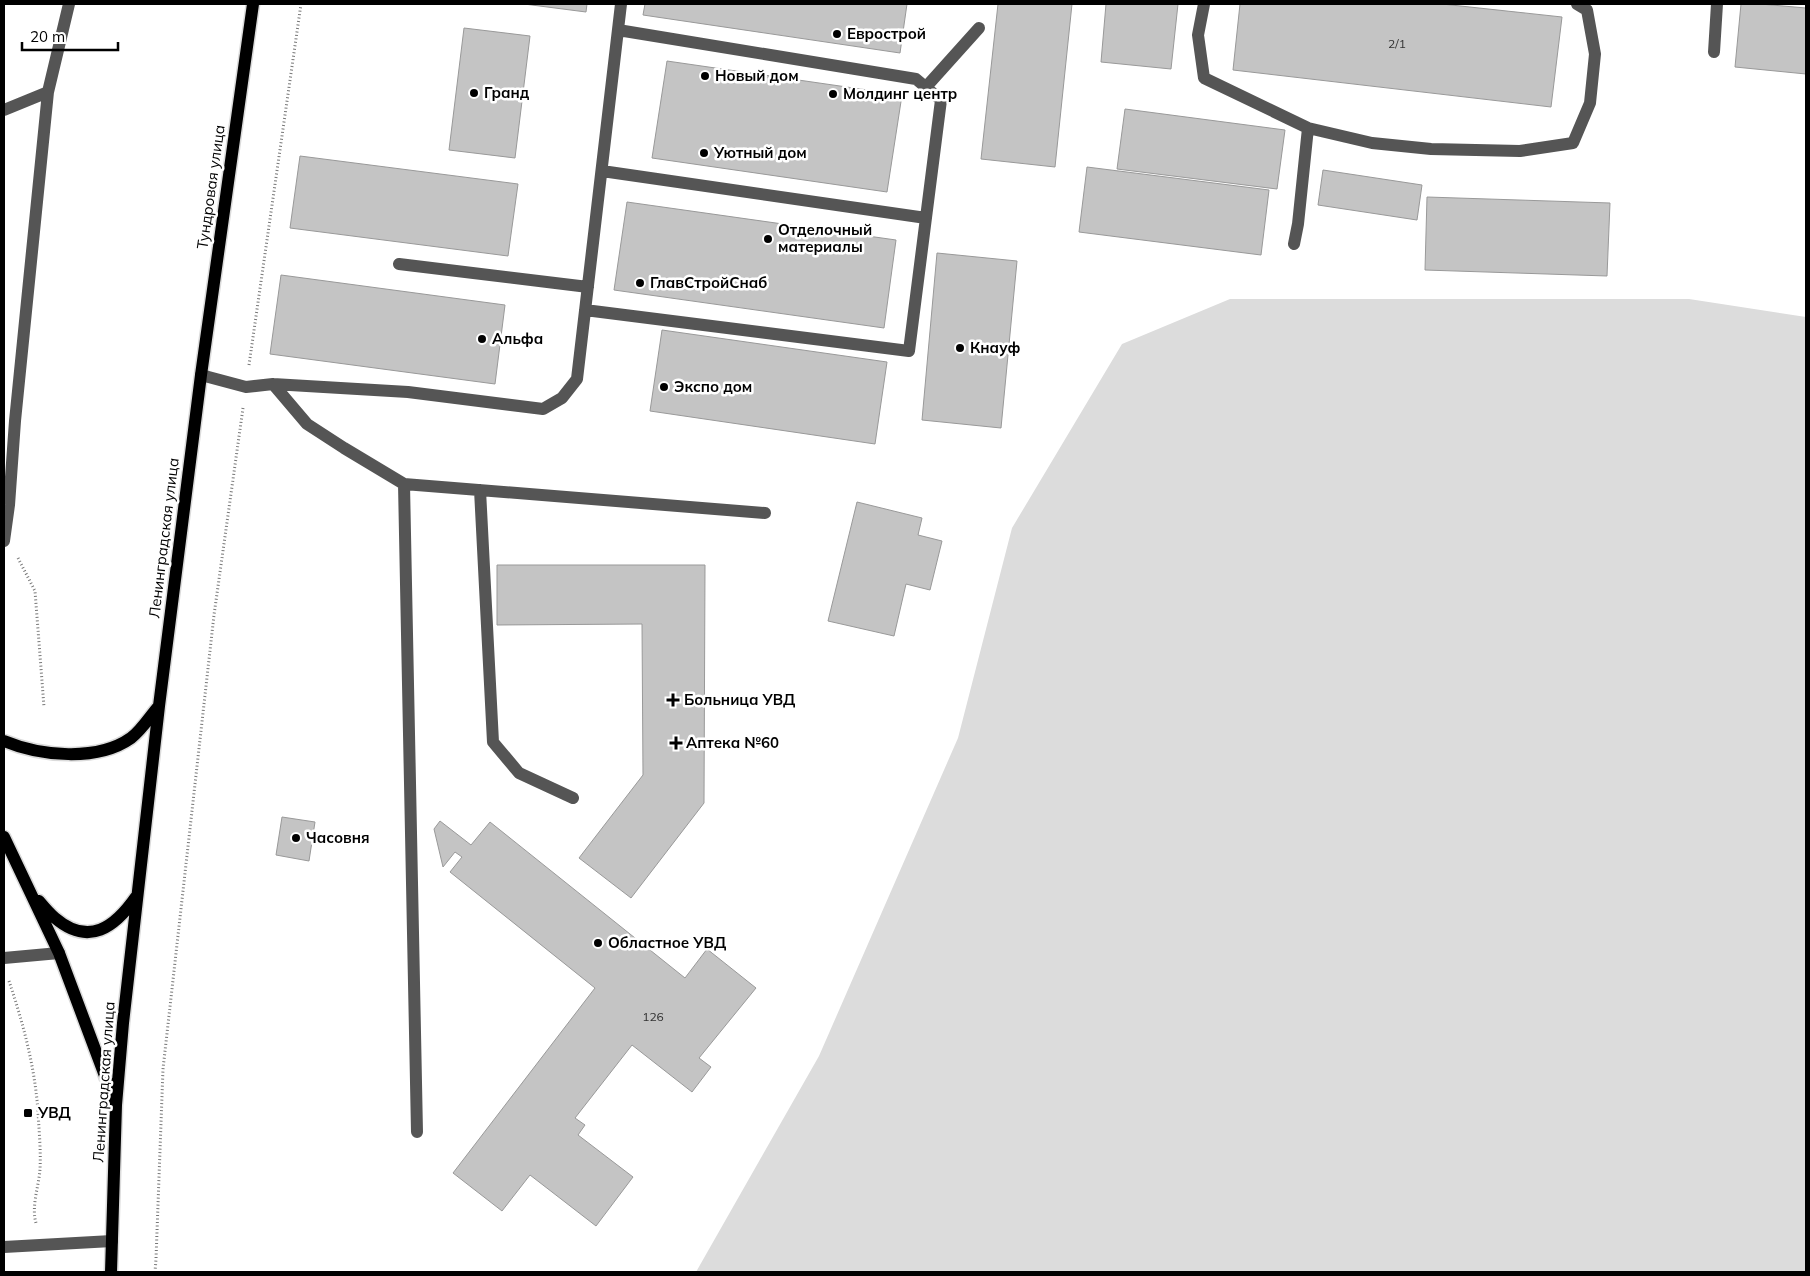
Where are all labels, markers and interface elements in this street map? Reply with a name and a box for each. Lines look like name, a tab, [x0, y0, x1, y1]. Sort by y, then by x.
scale bar	[22, 20, 119, 52]
place label: Еврострой	[847, 24, 926, 43]
text: 20 m	[30, 27, 65, 46]
marker: Еврострой	[831, 28, 843, 40]
house number: 2/1	[1388, 36, 1406, 51]
place label: Новый дом	[715, 66, 799, 85]
marker: Новый дом	[699, 70, 711, 82]
place label: Гранд	[484, 83, 530, 102]
place label: Молдинг центр	[843, 84, 957, 103]
marker: Гранд	[468, 87, 480, 99]
marker: Молдинг центр	[827, 88, 839, 100]
street label: Тундровая улица	[192, 123, 229, 250]
place label: Уютный дом	[713, 143, 807, 162]
marker: Уютный дом	[698, 147, 710, 159]
place label: Отделочный материалы	[778, 220, 872, 256]
marker: Отделочный материалы	[762, 233, 774, 245]
place label: ГлавСтройСнаб	[650, 273, 767, 292]
marker: ГлавСтройСнаб	[634, 277, 646, 289]
place label: Альфа	[492, 329, 543, 348]
marker: Альфа	[476, 333, 488, 345]
place label: Кнауф	[970, 338, 1020, 357]
marker: Кнауф	[954, 342, 966, 354]
place label: Экспо дом	[674, 377, 752, 396]
marker: Экспо дом	[658, 381, 670, 393]
street label: Ленинградская улица	[144, 457, 183, 619]
place label: Больница УВД	[684, 690, 795, 709]
marker: Больница УВД	[666, 693, 680, 707]
place label: Аптека №60	[686, 733, 779, 752]
marker: Аптека №60	[670, 737, 682, 749]
place label: Часовня	[306, 828, 370, 847]
marker: Часовня	[290, 832, 302, 844]
place label: Областное УВД	[608, 933, 726, 952]
marker: Областное УВД	[592, 937, 604, 949]
street label: Ленинградская улица	[88, 1001, 119, 1163]
house number: 126	[642, 1009, 664, 1024]
place label: УВД	[37, 1103, 71, 1122]
marker: УВД	[22, 1107, 34, 1119]

